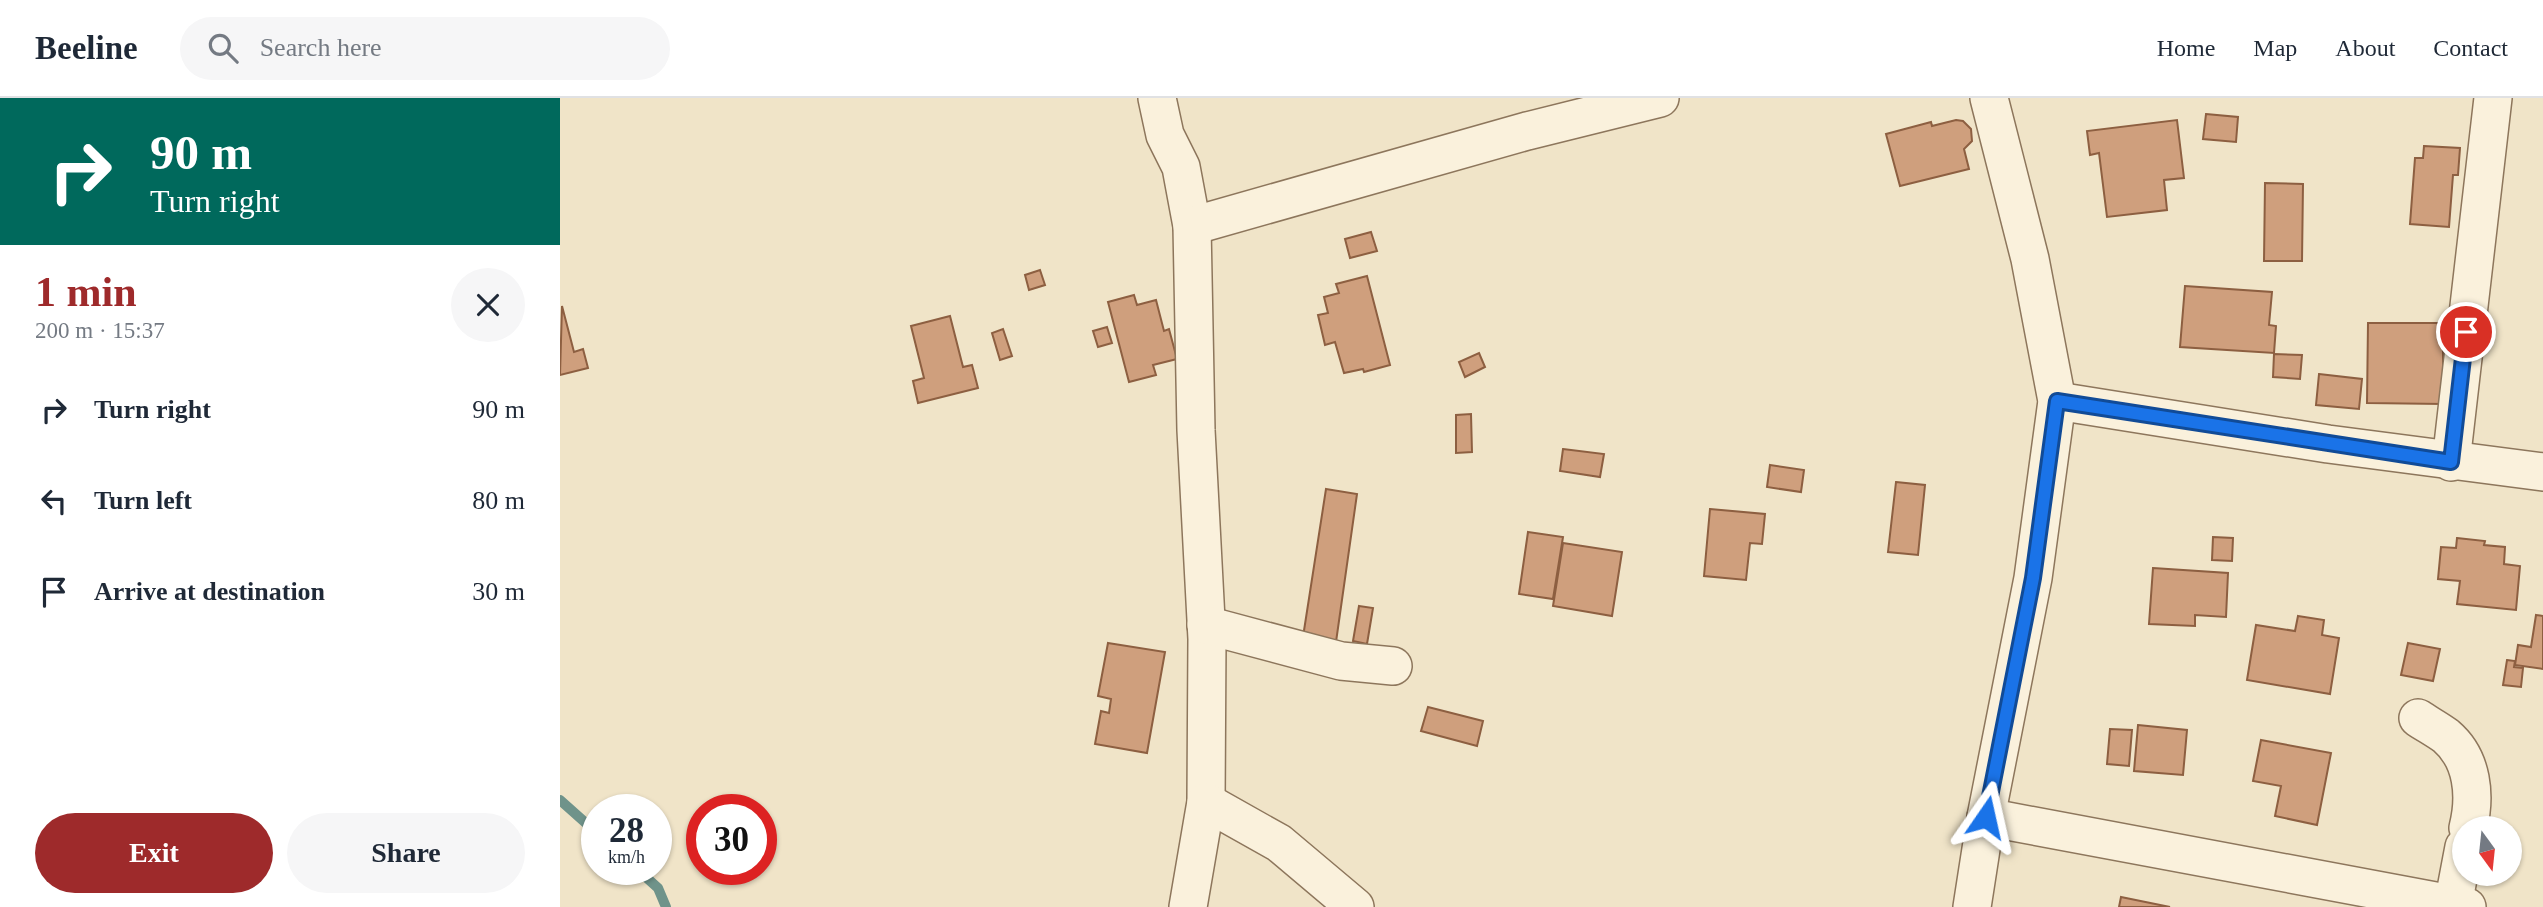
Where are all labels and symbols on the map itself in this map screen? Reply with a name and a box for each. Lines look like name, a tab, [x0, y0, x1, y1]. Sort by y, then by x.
pin	[2436, 302, 2496, 362]
position arrow	[1949, 780, 2023, 854]
speed limit sign: 30	[686, 794, 777, 885]
north arrow	[2452, 816, 2522, 886]

